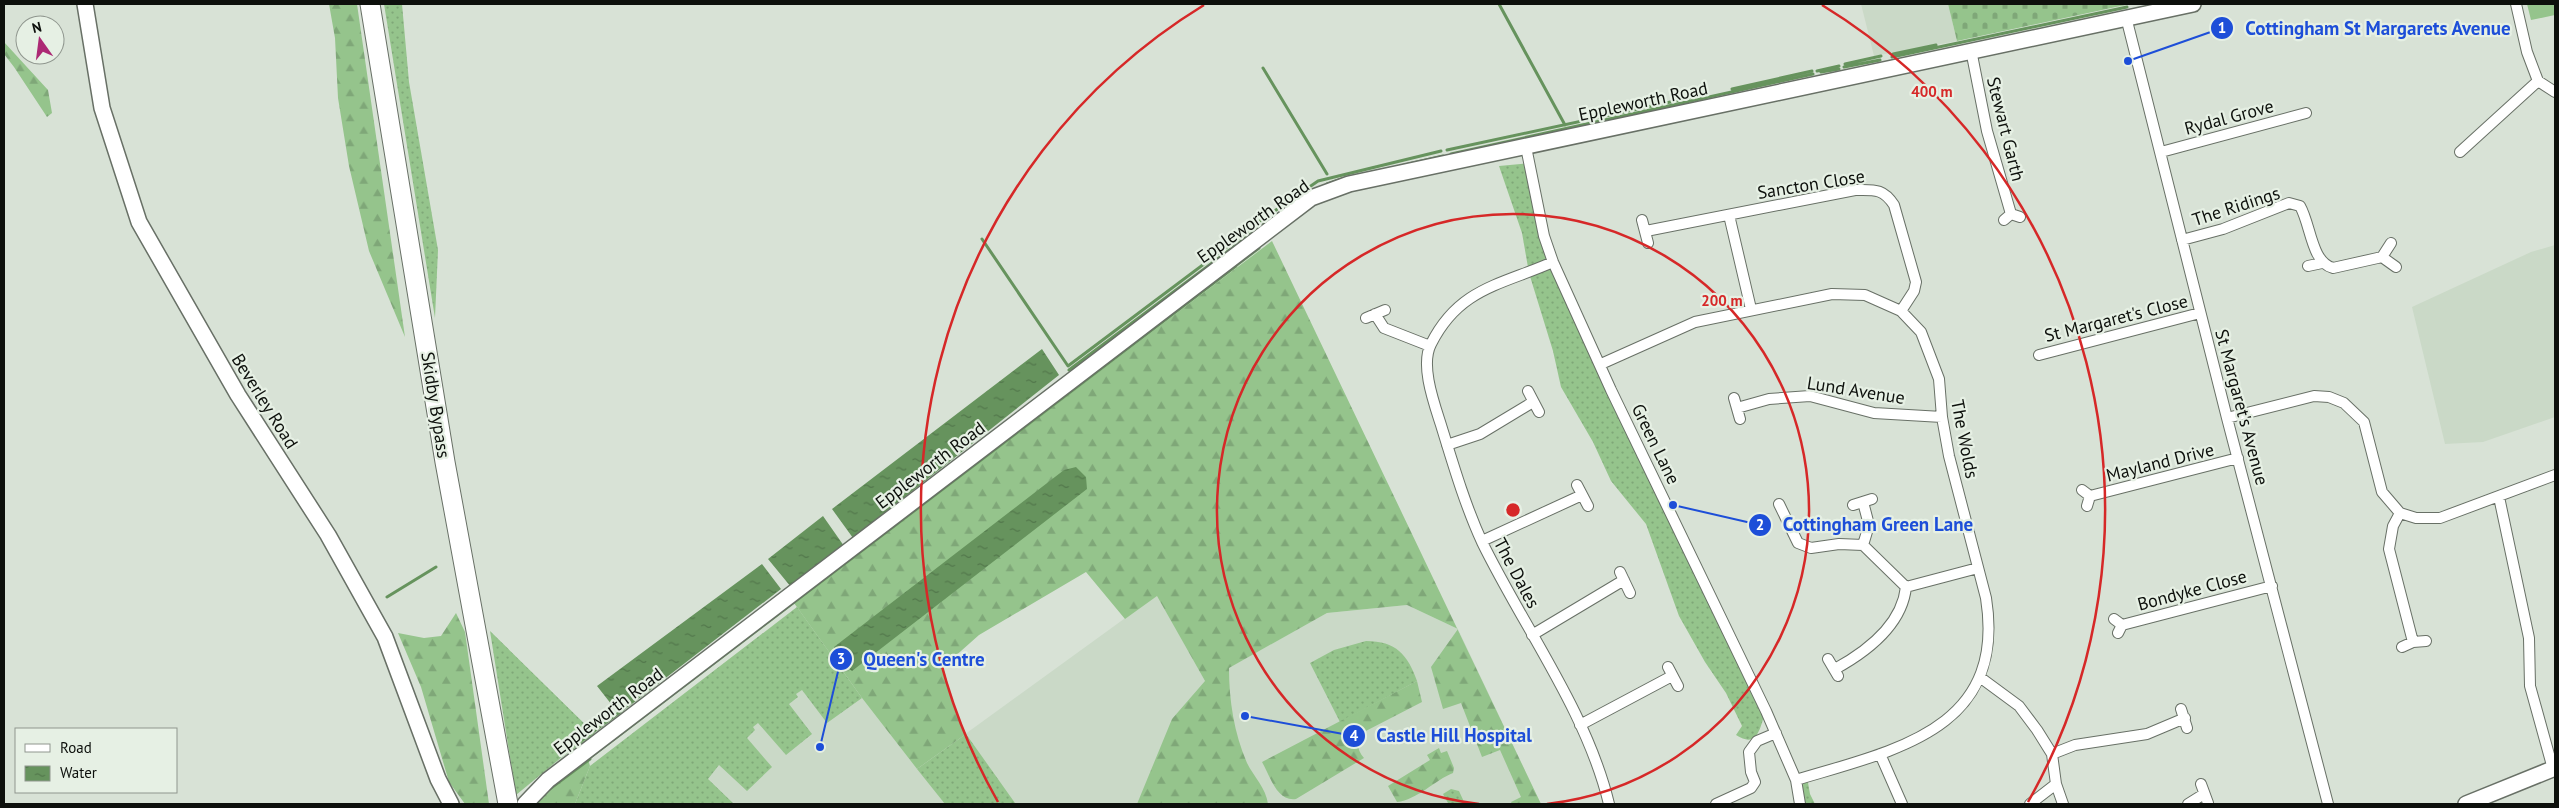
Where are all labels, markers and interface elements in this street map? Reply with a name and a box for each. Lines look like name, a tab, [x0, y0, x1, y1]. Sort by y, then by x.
callout: Cottingham St Margarets Avenue	[2209, 11, 2521, 45]
north arrow	[15, 15, 65, 65]
text: Cottingham St Margarets Avenue	[2245, 16, 2511, 40]
text: N	[30, 18, 43, 37]
text: 1	[2218, 18, 2226, 37]
street label: Stewart Garth	[1982, 74, 2030, 184]
street label: Eppleworth Road	[1576, 76, 1710, 126]
text: 400 m	[1911, 82, 1953, 101]
street label: Rydal Grove	[2182, 94, 2276, 140]
street label: Sancton Close	[1756, 164, 1866, 204]
street label: Eppleworth Road	[1193, 174, 1313, 268]
street label: The Ridings	[2189, 181, 2283, 231]
street label: St Margaret's Close	[2042, 289, 2190, 347]
text: 200 m	[1701, 291, 1743, 310]
street label: St Margaret's Avenue	[2210, 326, 2274, 488]
street label: Beverley Road	[227, 349, 303, 453]
street label: Skidby Bypass	[416, 350, 456, 460]
street label: Lund Avenue	[1805, 371, 1907, 409]
street label: The Wolds	[1946, 398, 1984, 480]
street label: Green Lane	[1627, 400, 1685, 488]
street label: Eppleworth Road	[871, 416, 989, 514]
street label: Mayland Drive	[2104, 437, 2216, 487]
centre of rings	[1504, 501, 1522, 519]
callout: Cottingham Green Lane	[1747, 508, 1983, 542]
text: Cottingham Green Lane	[1783, 512, 1973, 536]
text: 2	[1756, 515, 1764, 534]
street label: The Dales	[1489, 534, 1545, 612]
street label: Bondyke Close	[2135, 564, 2249, 616]
callout: Queen's Centre	[828, 642, 995, 676]
text: Queen's Centre	[863, 647, 985, 671]
text: 3	[837, 649, 845, 668]
street label: Eppleworth Road	[549, 662, 667, 760]
callout: Castle Hill Hospital	[1341, 719, 1542, 753]
text: Castle Hill Hospital	[1376, 723, 1532, 747]
text: 4	[1350, 726, 1359, 745]
legend	[15, 728, 178, 793]
text: Road	[60, 738, 92, 757]
text: Water	[60, 763, 97, 782]

